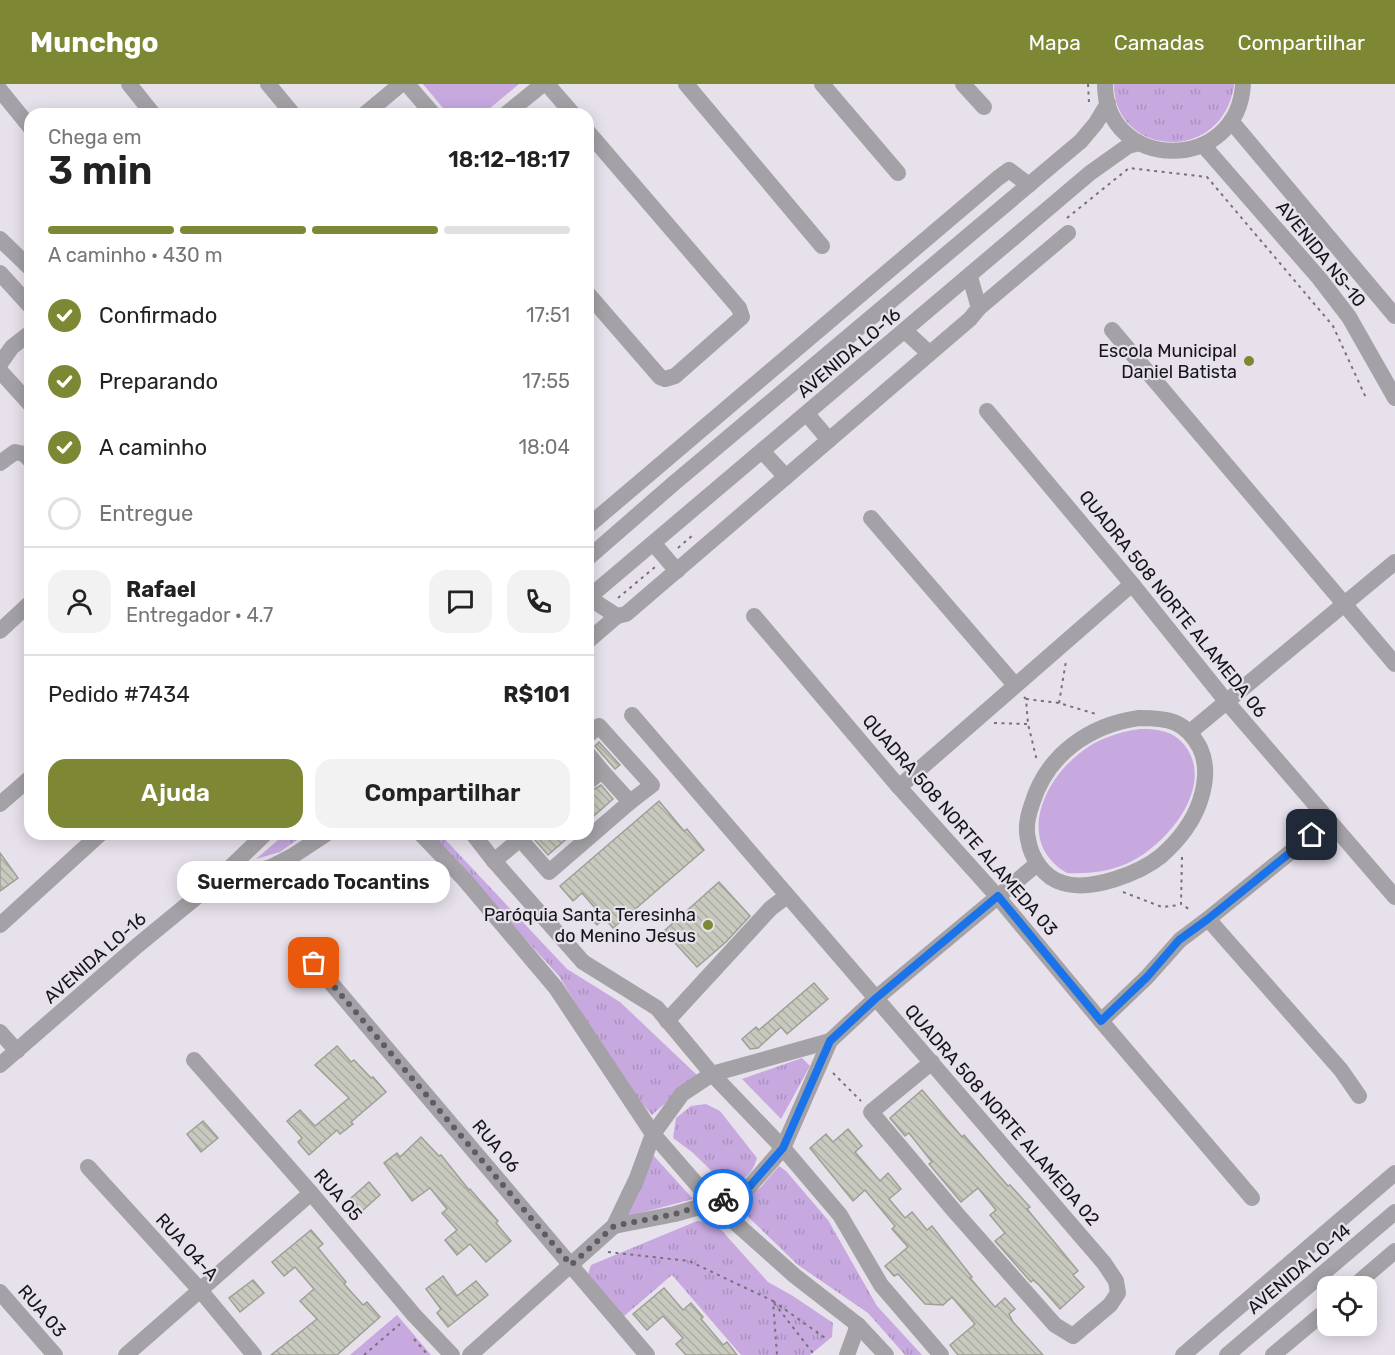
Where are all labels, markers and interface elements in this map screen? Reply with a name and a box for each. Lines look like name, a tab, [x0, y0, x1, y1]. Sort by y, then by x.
text: Munchgo	[30, 26, 159, 59]
text: Mapa	[1028, 30, 1081, 55]
text: Camadas	[1114, 30, 1204, 55]
text: Compartilhar	[1237, 30, 1365, 55]
text: Chega em	[48, 125, 142, 149]
text: 18:12–18:17	[448, 146, 570, 173]
text: 3 min	[48, 148, 153, 194]
street label: AVENIDA NS-10	[1271, 196, 1371, 312]
text: A caminho · 430 m	[48, 243, 222, 267]
icon: check	[48, 299, 81, 332]
text: Confirmado	[99, 302, 217, 329]
text: 17:51	[526, 303, 570, 327]
street label: AVENIDA LO-16	[793, 303, 905, 403]
place label: Escola Municipal Daniel Batista	[1098, 340, 1237, 383]
marker: Escola Municipal Daniel Batista	[1242, 354, 1256, 368]
icon: check	[48, 365, 81, 398]
text: Preparando	[99, 368, 218, 395]
text: 17:55	[522, 369, 570, 393]
icon: check	[48, 431, 81, 464]
text: A caminho	[99, 434, 207, 461]
text: 18:04	[518, 435, 570, 459]
street label: QUADRA 508 NORTE ALAMEDA 06	[1074, 486, 1272, 722]
text: Entregue	[99, 500, 193, 527]
button: person	[48, 570, 111, 633]
button: chat	[429, 570, 492, 633]
button: phone	[507, 570, 570, 633]
text: Rafael	[126, 576, 196, 603]
text: Entregador · 4.7	[126, 603, 273, 627]
text: Pedido #7434	[48, 681, 190, 708]
text: R$101	[503, 681, 570, 708]
street label: QUADRA 508 NORTE ALAMEDA 03	[858, 710, 1062, 940]
button: Ajuda	[48, 759, 303, 828]
button: Compartilhar	[315, 759, 570, 828]
pin	[1286, 809, 1337, 860]
icon: home	[1295, 818, 1328, 851]
callout: Suermercado Tocantins	[178, 861, 451, 903]
text: Suermercado Tocantins	[197, 870, 430, 894]
place label: Paróquia Santa Teresinha do Menino Jesus	[484, 904, 696, 947]
street label: AVENIDA LO-16	[39, 908, 151, 1008]
marker: Paróquia Santa Teresinha do Menino Jesus	[701, 918, 715, 932]
pin	[288, 937, 339, 988]
icon: bag	[297, 946, 330, 979]
street label: QUADRA 508 NORTE ALAMEDA 02	[900, 1000, 1104, 1230]
street label: RUA 06	[468, 1115, 525, 1177]
street label: RUA 05	[309, 1164, 367, 1226]
courier	[693, 1169, 753, 1229]
icon: bike	[707, 1183, 740, 1216]
street label: RUA 04-A	[151, 1209, 223, 1285]
street label: AVENIDA LO-14	[1243, 1219, 1355, 1319]
map controls	[1317, 1276, 1377, 1336]
button: locate	[1317, 1276, 1377, 1336]
street label: RUA 03	[13, 1280, 71, 1342]

